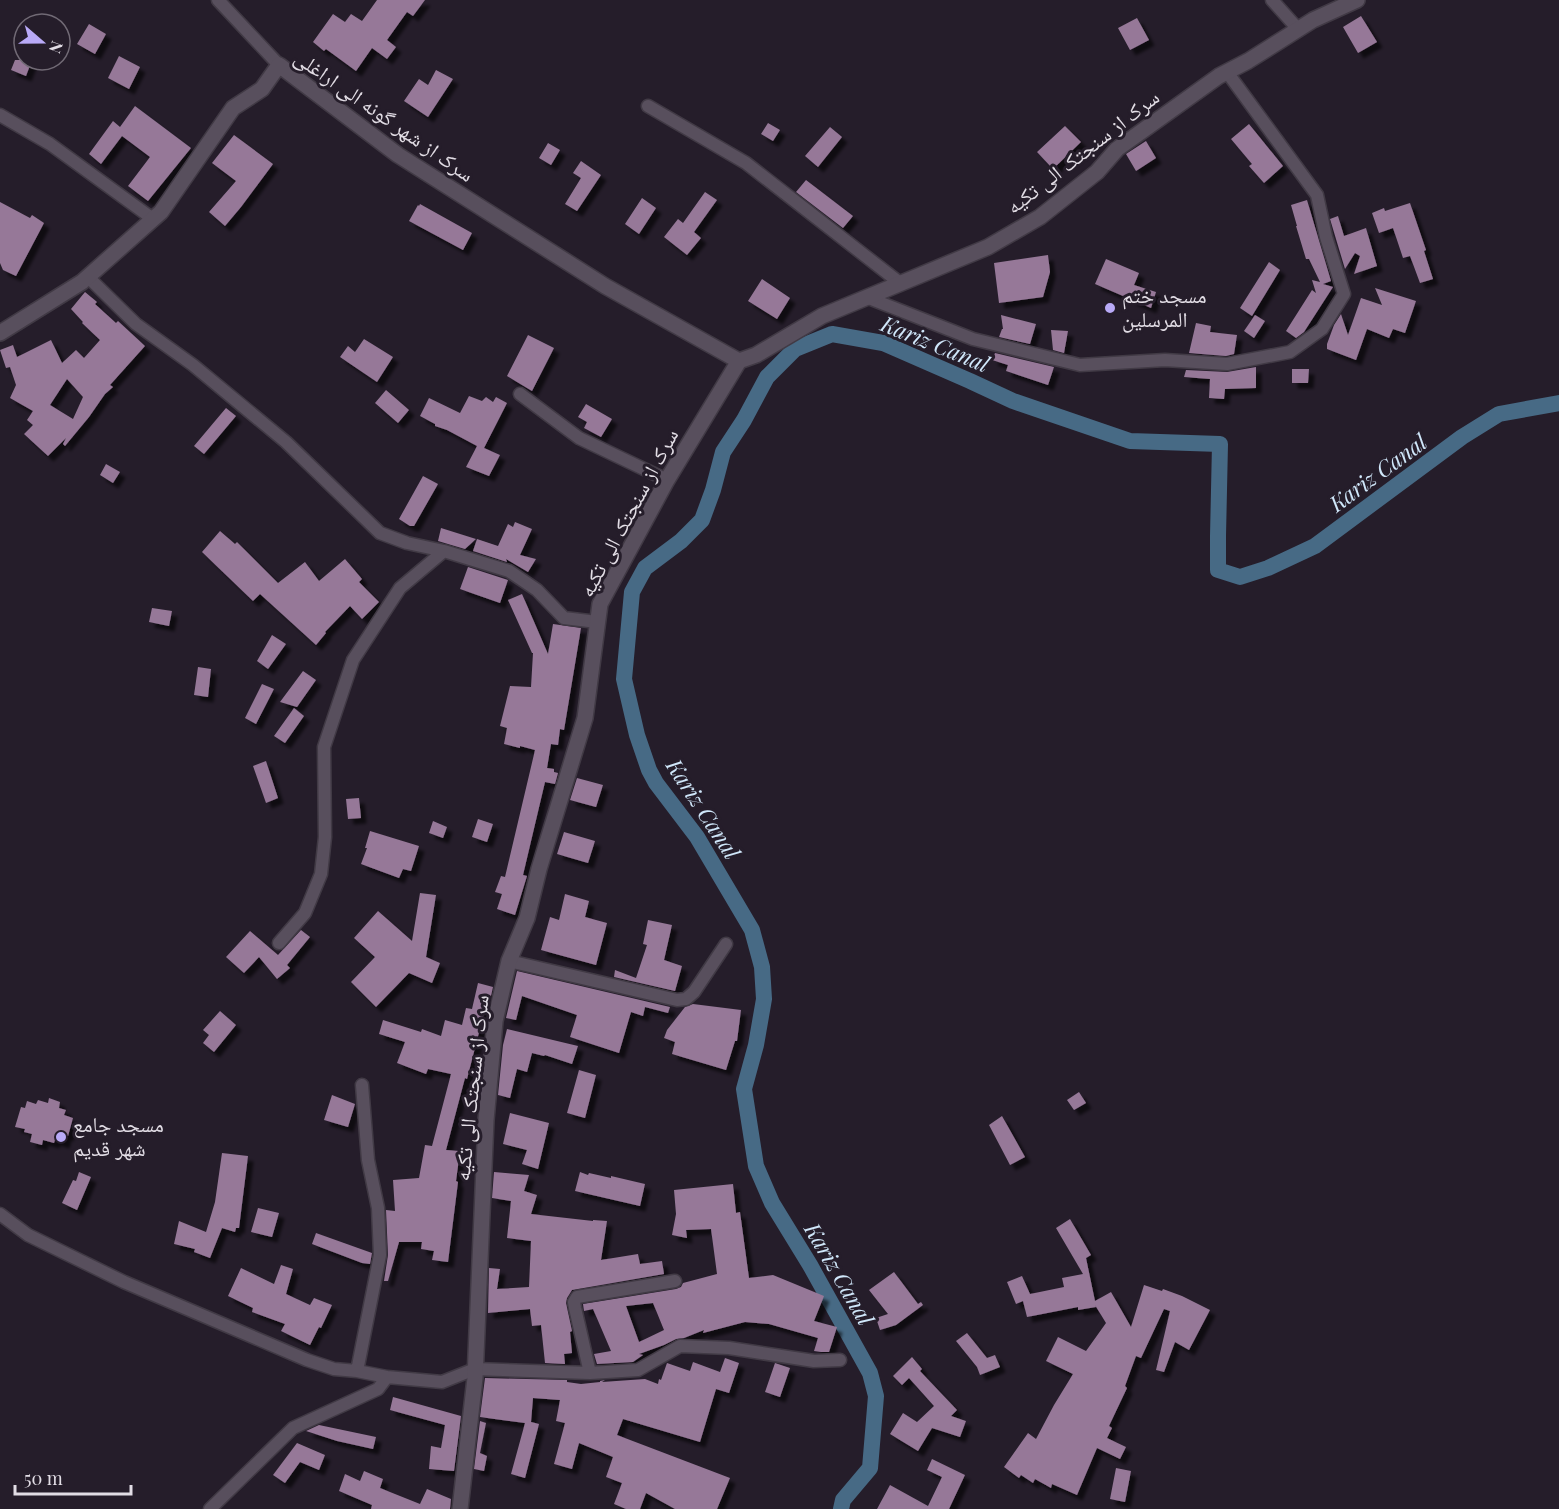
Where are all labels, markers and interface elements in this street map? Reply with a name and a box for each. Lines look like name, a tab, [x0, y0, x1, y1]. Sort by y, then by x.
north arrow	[12, 12, 72, 72]
text: N	[45, 38, 68, 57]
street label: سرک از شهر گونه الی اراغلی	[289, 42, 480, 188]
street label: سرک از سنجتک الی تکیه	[999, 82, 1165, 220]
place label: مسجد ختم المرسلین	[1122, 280, 1207, 333]
marker: مسجد ختم المرسلین	[1103, 301, 1117, 315]
water label: Kariz Canal	[876, 307, 995, 379]
street label: سرک از سنجتک الی تکیه	[571, 423, 684, 602]
water label: Kariz Canal	[1322, 426, 1433, 518]
water label: Kariz Canal	[660, 752, 748, 865]
street label: سرک از سنجتک الی تکیه	[446, 993, 495, 1182]
place label: مسجد جامع شهر قدیم	[73, 1109, 164, 1163]
marker: مسجد جامع شهر قدیم	[54, 1130, 68, 1144]
water label: Kariz Canal	[798, 1216, 882, 1331]
scale bar	[15, 1458, 130, 1496]
text: 50 m	[24, 1466, 63, 1490]

